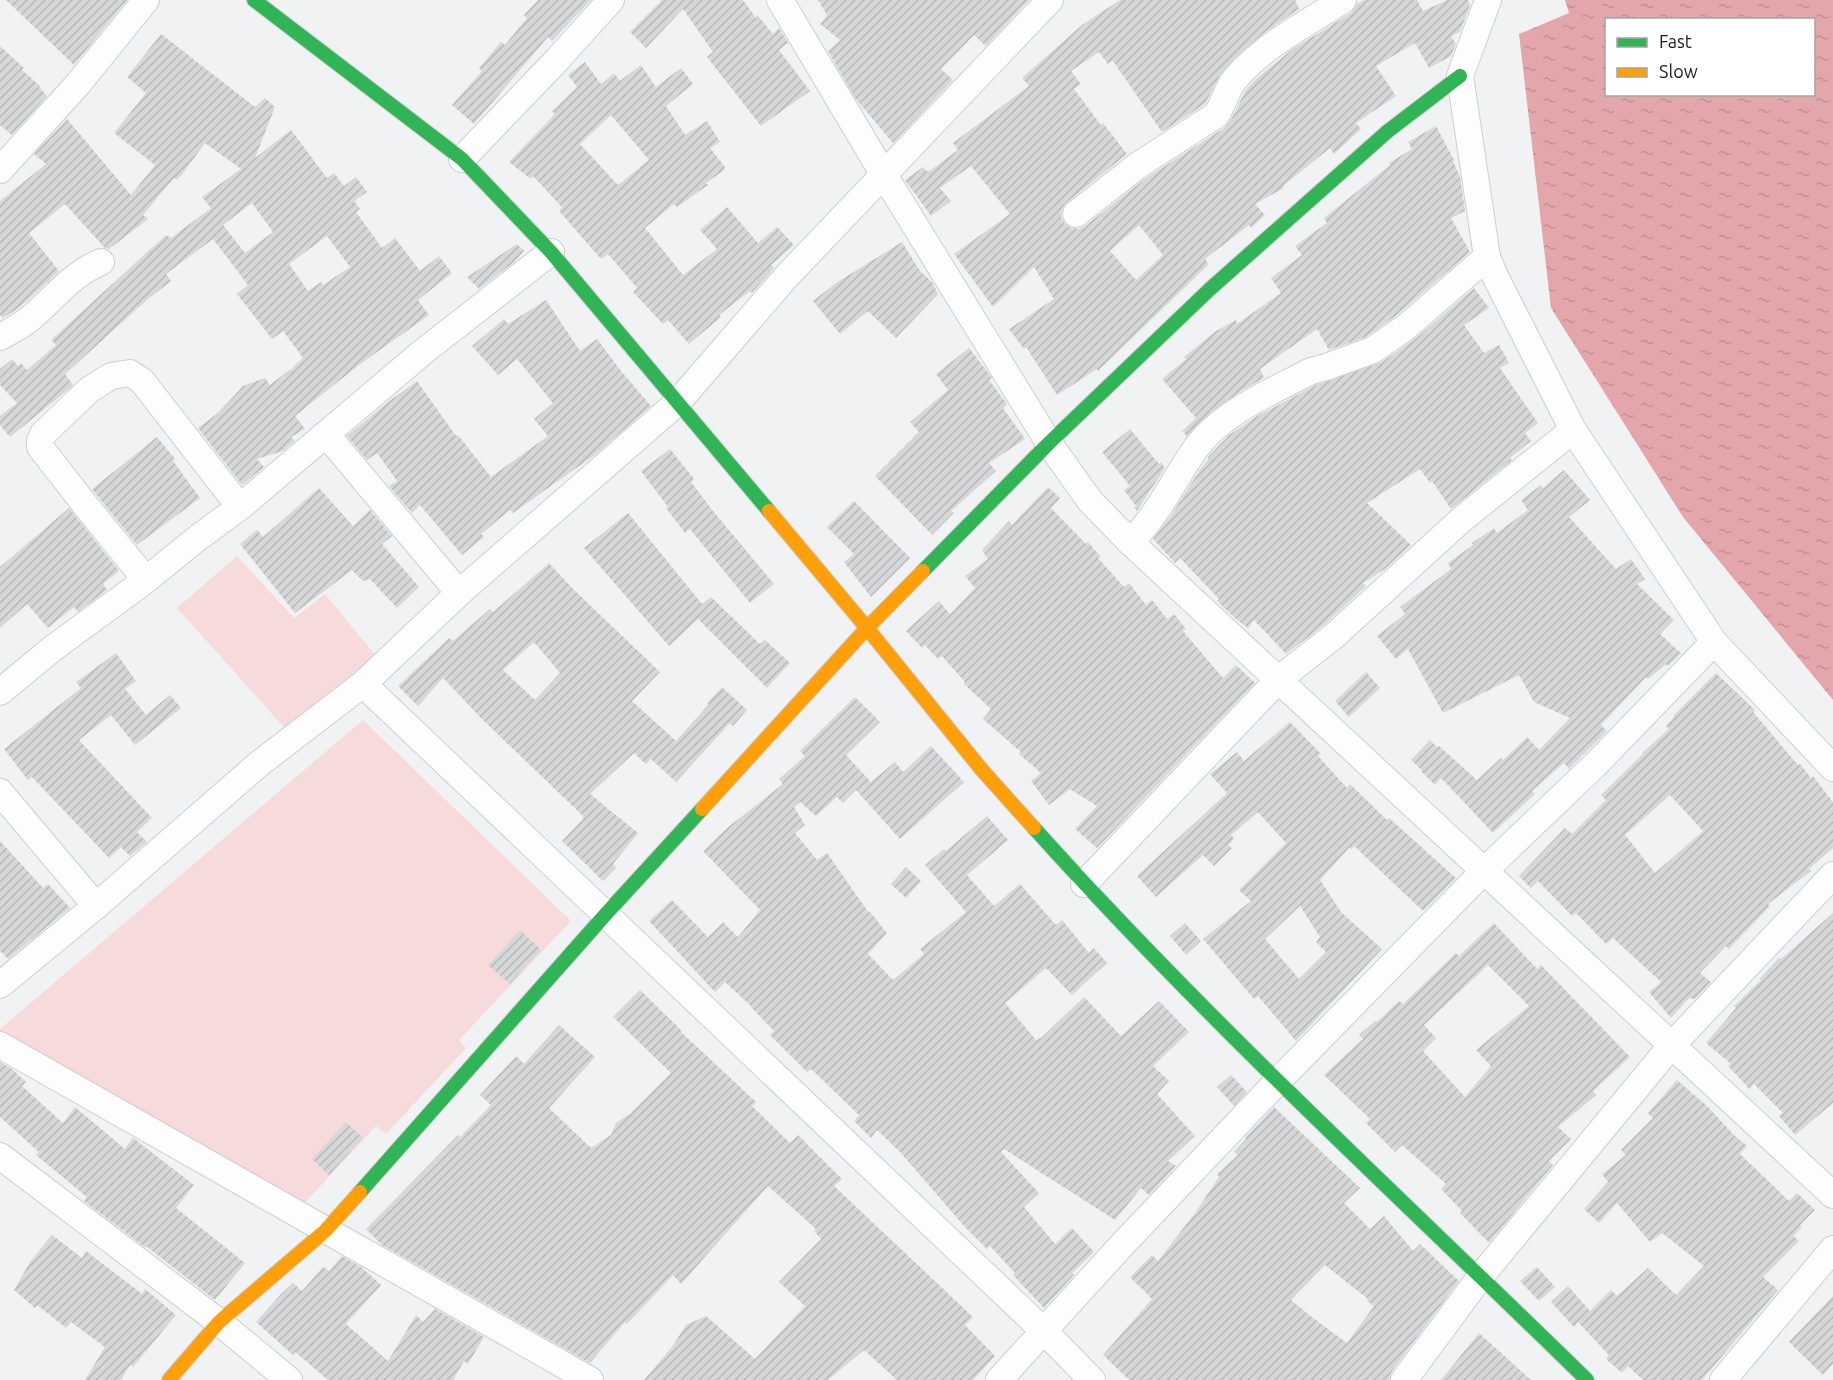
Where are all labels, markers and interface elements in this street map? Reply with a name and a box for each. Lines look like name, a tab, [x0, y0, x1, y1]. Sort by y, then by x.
legend	[1605, 18, 1815, 96]
text: Fast	[1659, 31, 1692, 51]
text: Slow	[1659, 61, 1698, 81]

